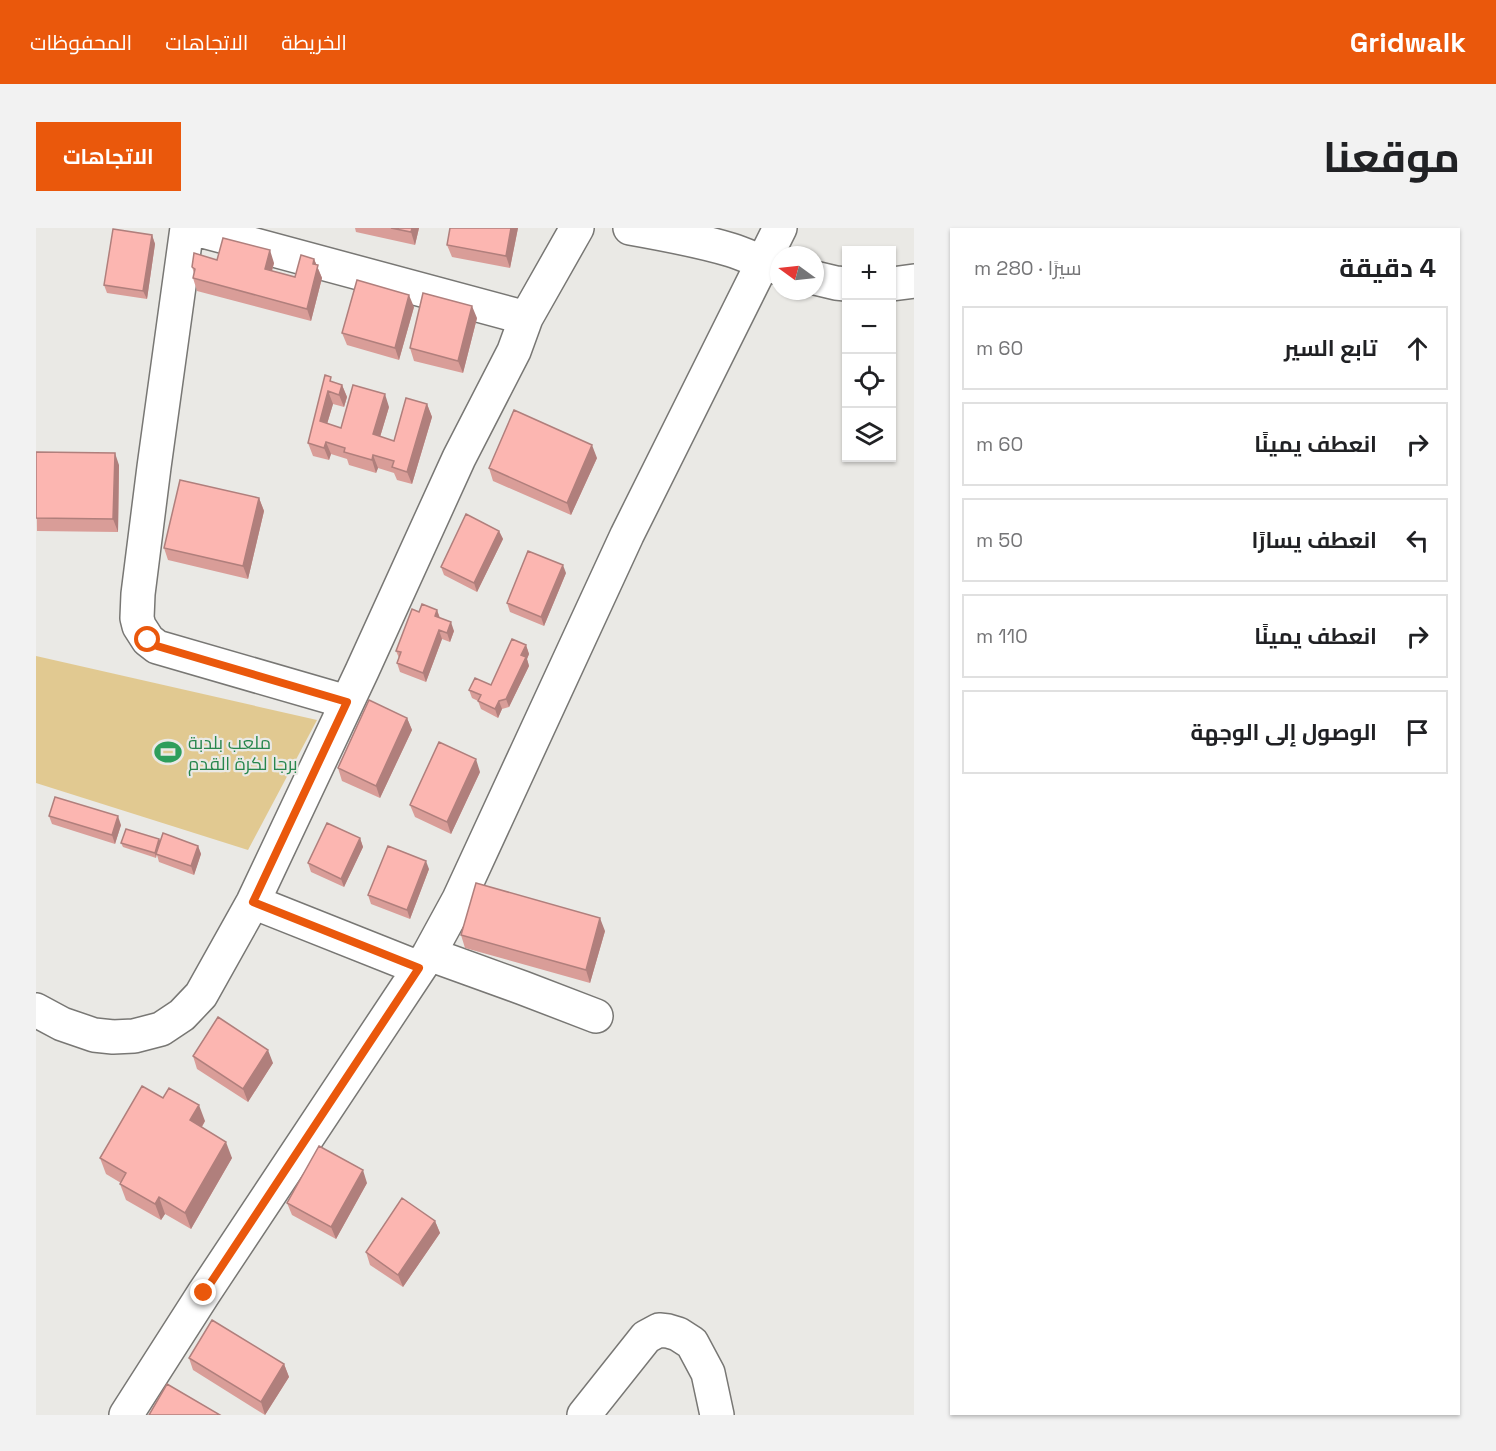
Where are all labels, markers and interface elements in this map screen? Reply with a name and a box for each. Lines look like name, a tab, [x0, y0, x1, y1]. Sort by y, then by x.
text: Gridwalk	[1350, 24, 1466, 60]
text: المحفوظات	[30, 29, 132, 56]
text: الاتجاهات	[165, 29, 248, 56]
text: الخريطة	[281, 29, 347, 56]
button: الاتجاهات	[36, 122, 181, 191]
text: موقعنا	[1323, 131, 1460, 184]
north arrow	[770, 246, 824, 300]
map controls	[842, 246, 896, 462]
button: +	[842, 246, 896, 300]
text: 4 دقيقة	[1339, 251, 1436, 285]
text: سيرًا · 280 m	[974, 255, 1082, 281]
button: −	[842, 300, 896, 354]
icon: ahead	[1401, 332, 1434, 365]
text: تابع السير	[1284, 334, 1377, 362]
text: 60 m	[976, 335, 1023, 361]
button: locate	[842, 354, 896, 408]
button: layers	[842, 408, 896, 462]
icon: right	[1401, 428, 1434, 461]
text: انعطف يمينًا	[1254, 430, 1377, 458]
text: 60 m	[976, 431, 1023, 457]
icon: left	[1401, 524, 1434, 557]
text: انعطف يسارًا	[1251, 526, 1377, 554]
text: 50 m	[976, 527, 1023, 553]
icon: right	[1401, 620, 1434, 653]
text: انعطف يمينًا	[1254, 622, 1377, 650]
text: 110 m	[976, 623, 1028, 649]
route start	[134, 626, 160, 652]
icon: arrive	[1401, 716, 1434, 749]
text: الوصول إلى الوجهة	[1191, 718, 1377, 746]
place label: ملعب بلدبة برجا لكرة القدم	[188, 731, 298, 776]
sports icon: ملعب بلدبة برجا لكرة القدم	[153, 737, 183, 767]
route end	[190, 1279, 216, 1305]

